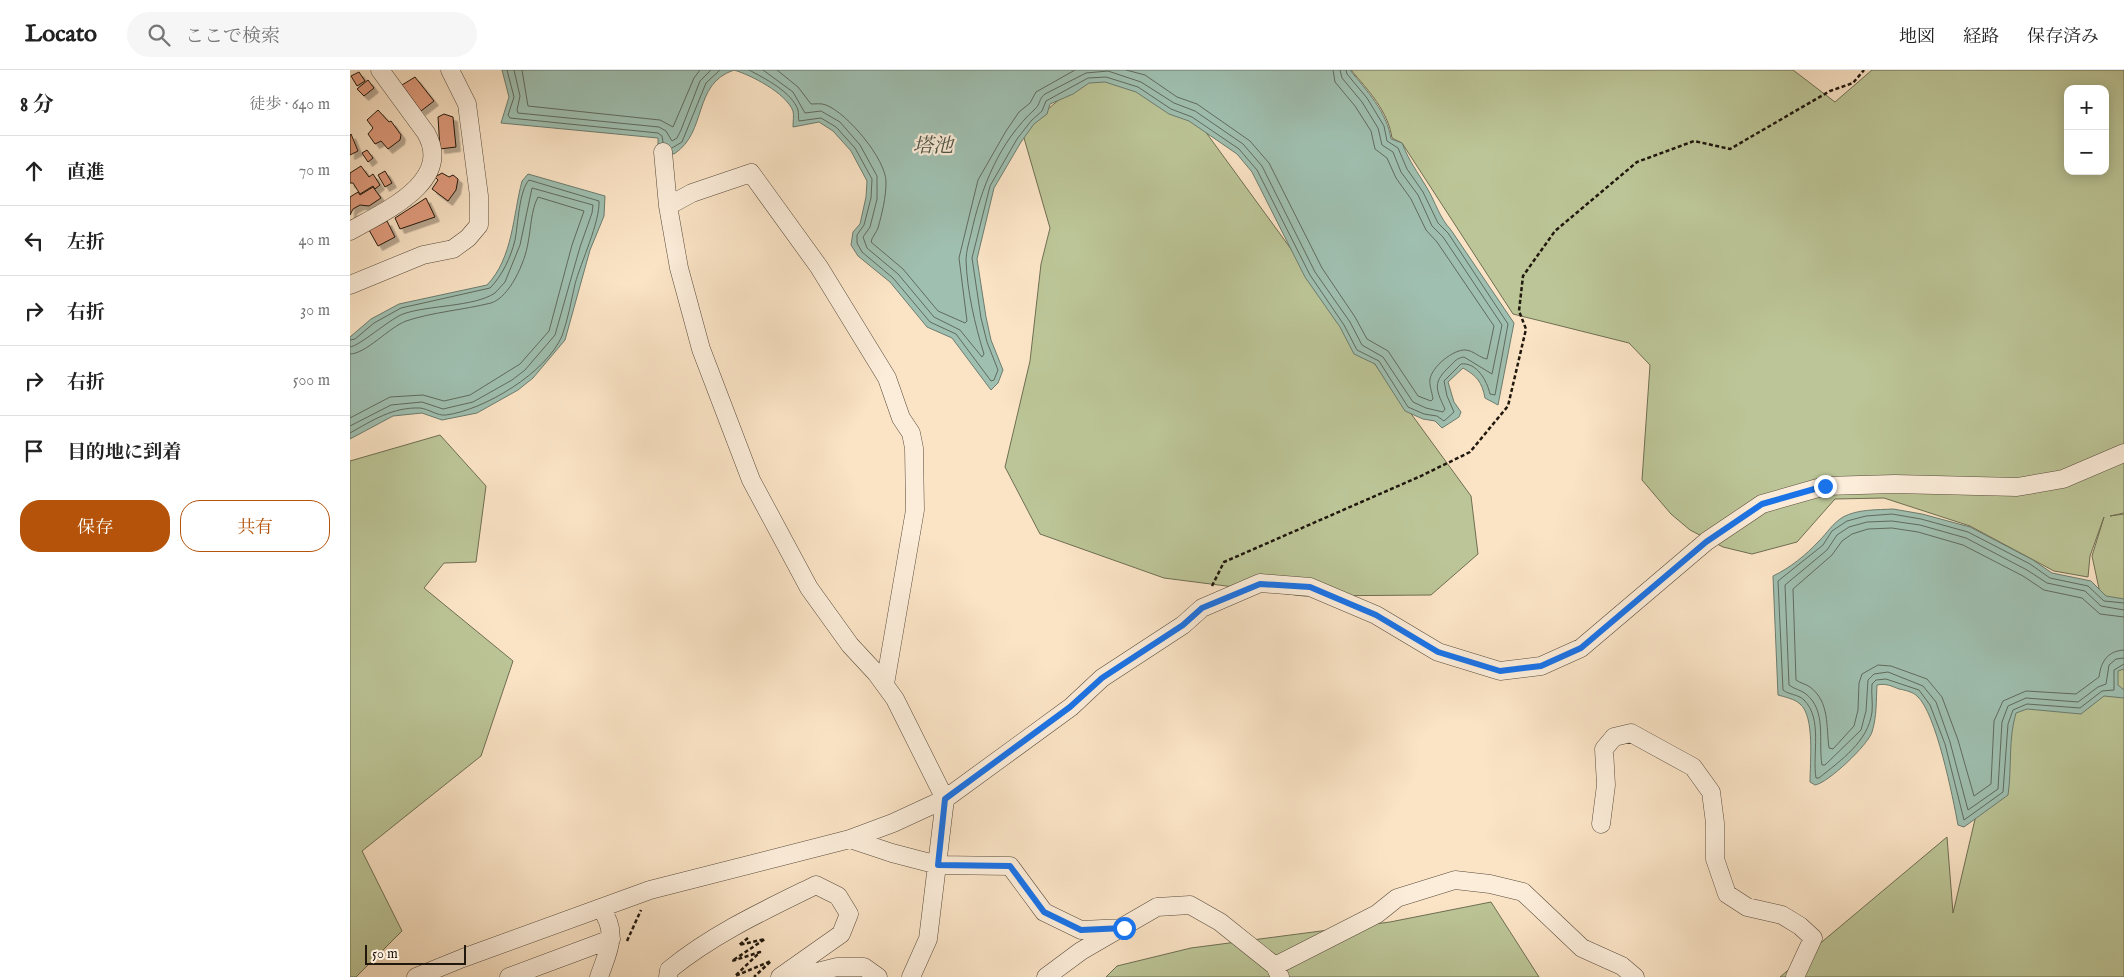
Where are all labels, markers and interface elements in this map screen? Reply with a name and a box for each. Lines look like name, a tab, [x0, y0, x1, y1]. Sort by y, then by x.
search box	[127, 12, 477, 57]
text: Locato	[25, 19, 97, 50]
icon: search	[145, 21, 173, 49]
text: ここで検索	[185, 25, 280, 49]
text: 地図	[1899, 26, 1935, 49]
text: 経路	[1963, 26, 1999, 49]
text: 保存済み	[2027, 26, 2099, 49]
map controls	[2064, 85, 2109, 175]
button: +	[2064, 85, 2109, 130]
text: 8 分	[20, 92, 54, 119]
text: 徒歩 · 640 m	[249, 95, 330, 115]
button: −	[2064, 130, 2109, 175]
water label: 塔池	[913, 134, 955, 159]
icon: ahead	[20, 157, 48, 185]
text: 直進	[67, 161, 105, 185]
text: 70 m	[299, 161, 330, 181]
icon: left	[20, 227, 48, 255]
text: 左折	[67, 231, 105, 255]
text: 40 m	[298, 231, 330, 251]
icon: right	[20, 297, 48, 325]
text: 右折	[67, 301, 105, 325]
text: 30 m	[300, 301, 330, 321]
icon: right	[20, 367, 48, 395]
text: 右折	[67, 371, 105, 395]
text: 500 m	[293, 371, 330, 391]
icon: arrive	[20, 437, 48, 465]
text: 目的地に到着	[67, 441, 181, 465]
route end	[1814, 475, 1837, 498]
button: 保存	[20, 500, 170, 552]
button: 共有	[180, 500, 330, 552]
route start	[1113, 917, 1136, 940]
scale bar	[365, 942, 466, 965]
text: 50 m	[372, 945, 398, 963]

